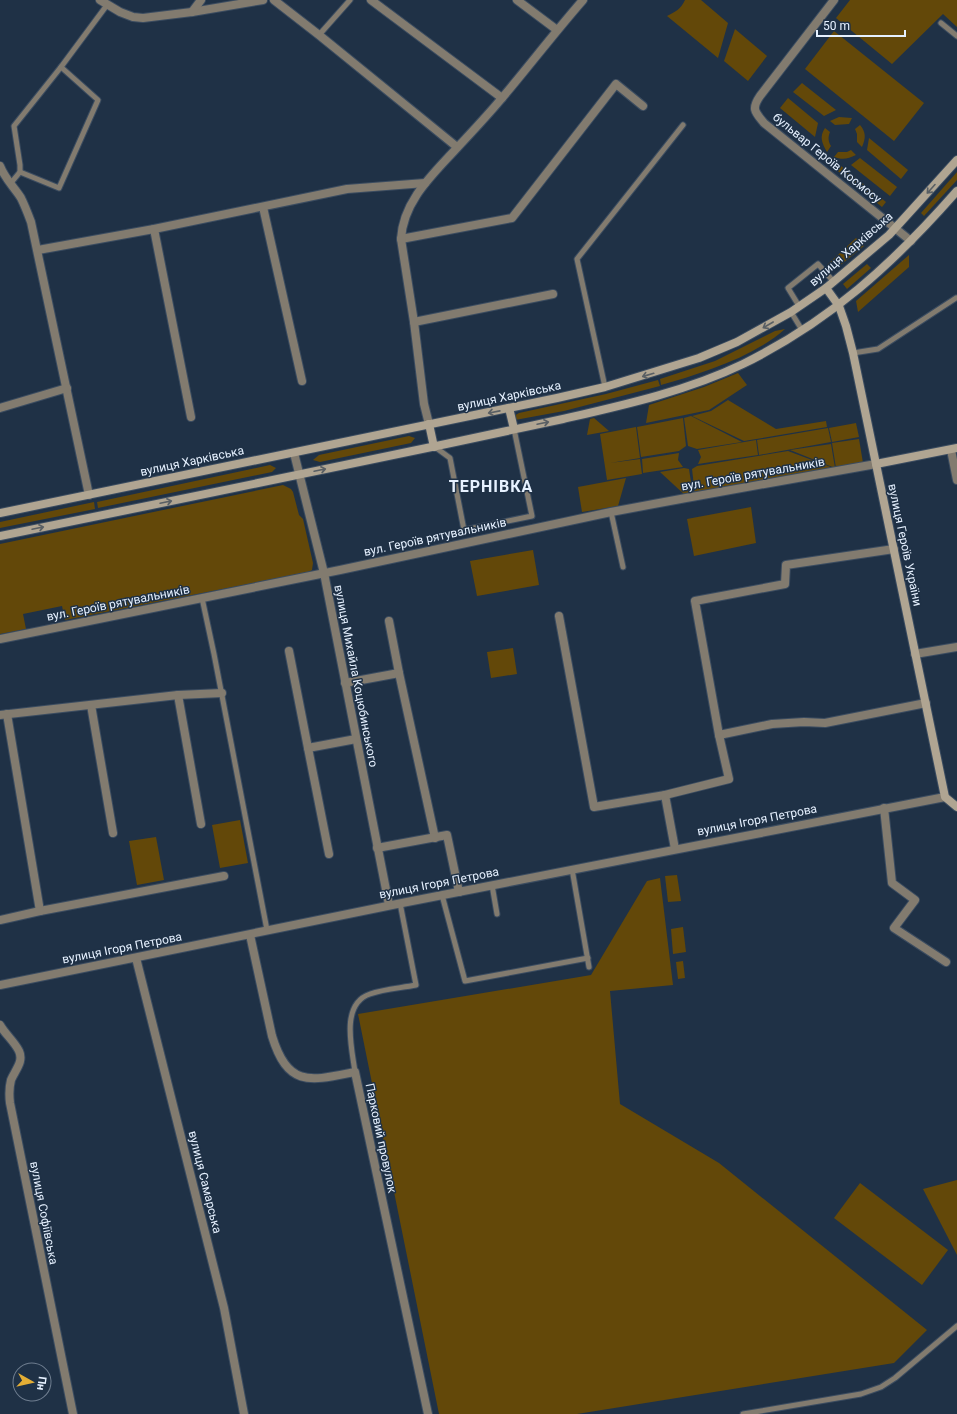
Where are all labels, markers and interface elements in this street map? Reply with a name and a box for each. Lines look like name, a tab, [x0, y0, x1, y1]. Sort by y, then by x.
scale bar	[817, 12, 905, 38]
text: 50 m	[823, 19, 850, 33]
street label: бульвар Героїв Космосу	[770, 110, 884, 206]
one-way arrow	[926, 184, 936, 194]
street label: вулиця Харківська	[807, 209, 895, 289]
one-way arrow	[762, 322, 774, 330]
one-way arrow	[642, 372, 655, 379]
street label: вулиця Харківська	[456, 378, 562, 414]
one-way arrow	[488, 408, 501, 416]
one-way arrow	[536, 418, 549, 426]
street label: вулиця Харківська	[139, 443, 245, 479]
street label: вул. Героїв рятувальників	[680, 454, 826, 494]
one-way arrow	[313, 466, 326, 474]
district label: ТЕРНІВКА	[449, 477, 533, 496]
street label: вулиця Героїв України	[885, 483, 925, 608]
one-way arrow	[159, 498, 172, 506]
street label: вул. Героїв рятувальників	[362, 515, 508, 559]
one-way arrow	[31, 524, 44, 532]
street label: вул. Героїв рятувальників	[45, 582, 191, 624]
street label: вулиця Михайла Коцюбинського	[331, 584, 381, 769]
street label: вулиця Ігоря Петрова	[696, 802, 818, 838]
street label: вулиця Ігоря Петрова	[378, 865, 500, 901]
street label: вулиця Ігоря Петрова	[61, 930, 183, 966]
street label: Парковий провулок	[363, 1082, 400, 1195]
street label: вулиця Самарська	[185, 1129, 225, 1235]
street label: вулиця Софіївська	[27, 1160, 61, 1266]
north arrow	[12, 1362, 52, 1402]
text: Пн	[34, 1375, 49, 1391]

